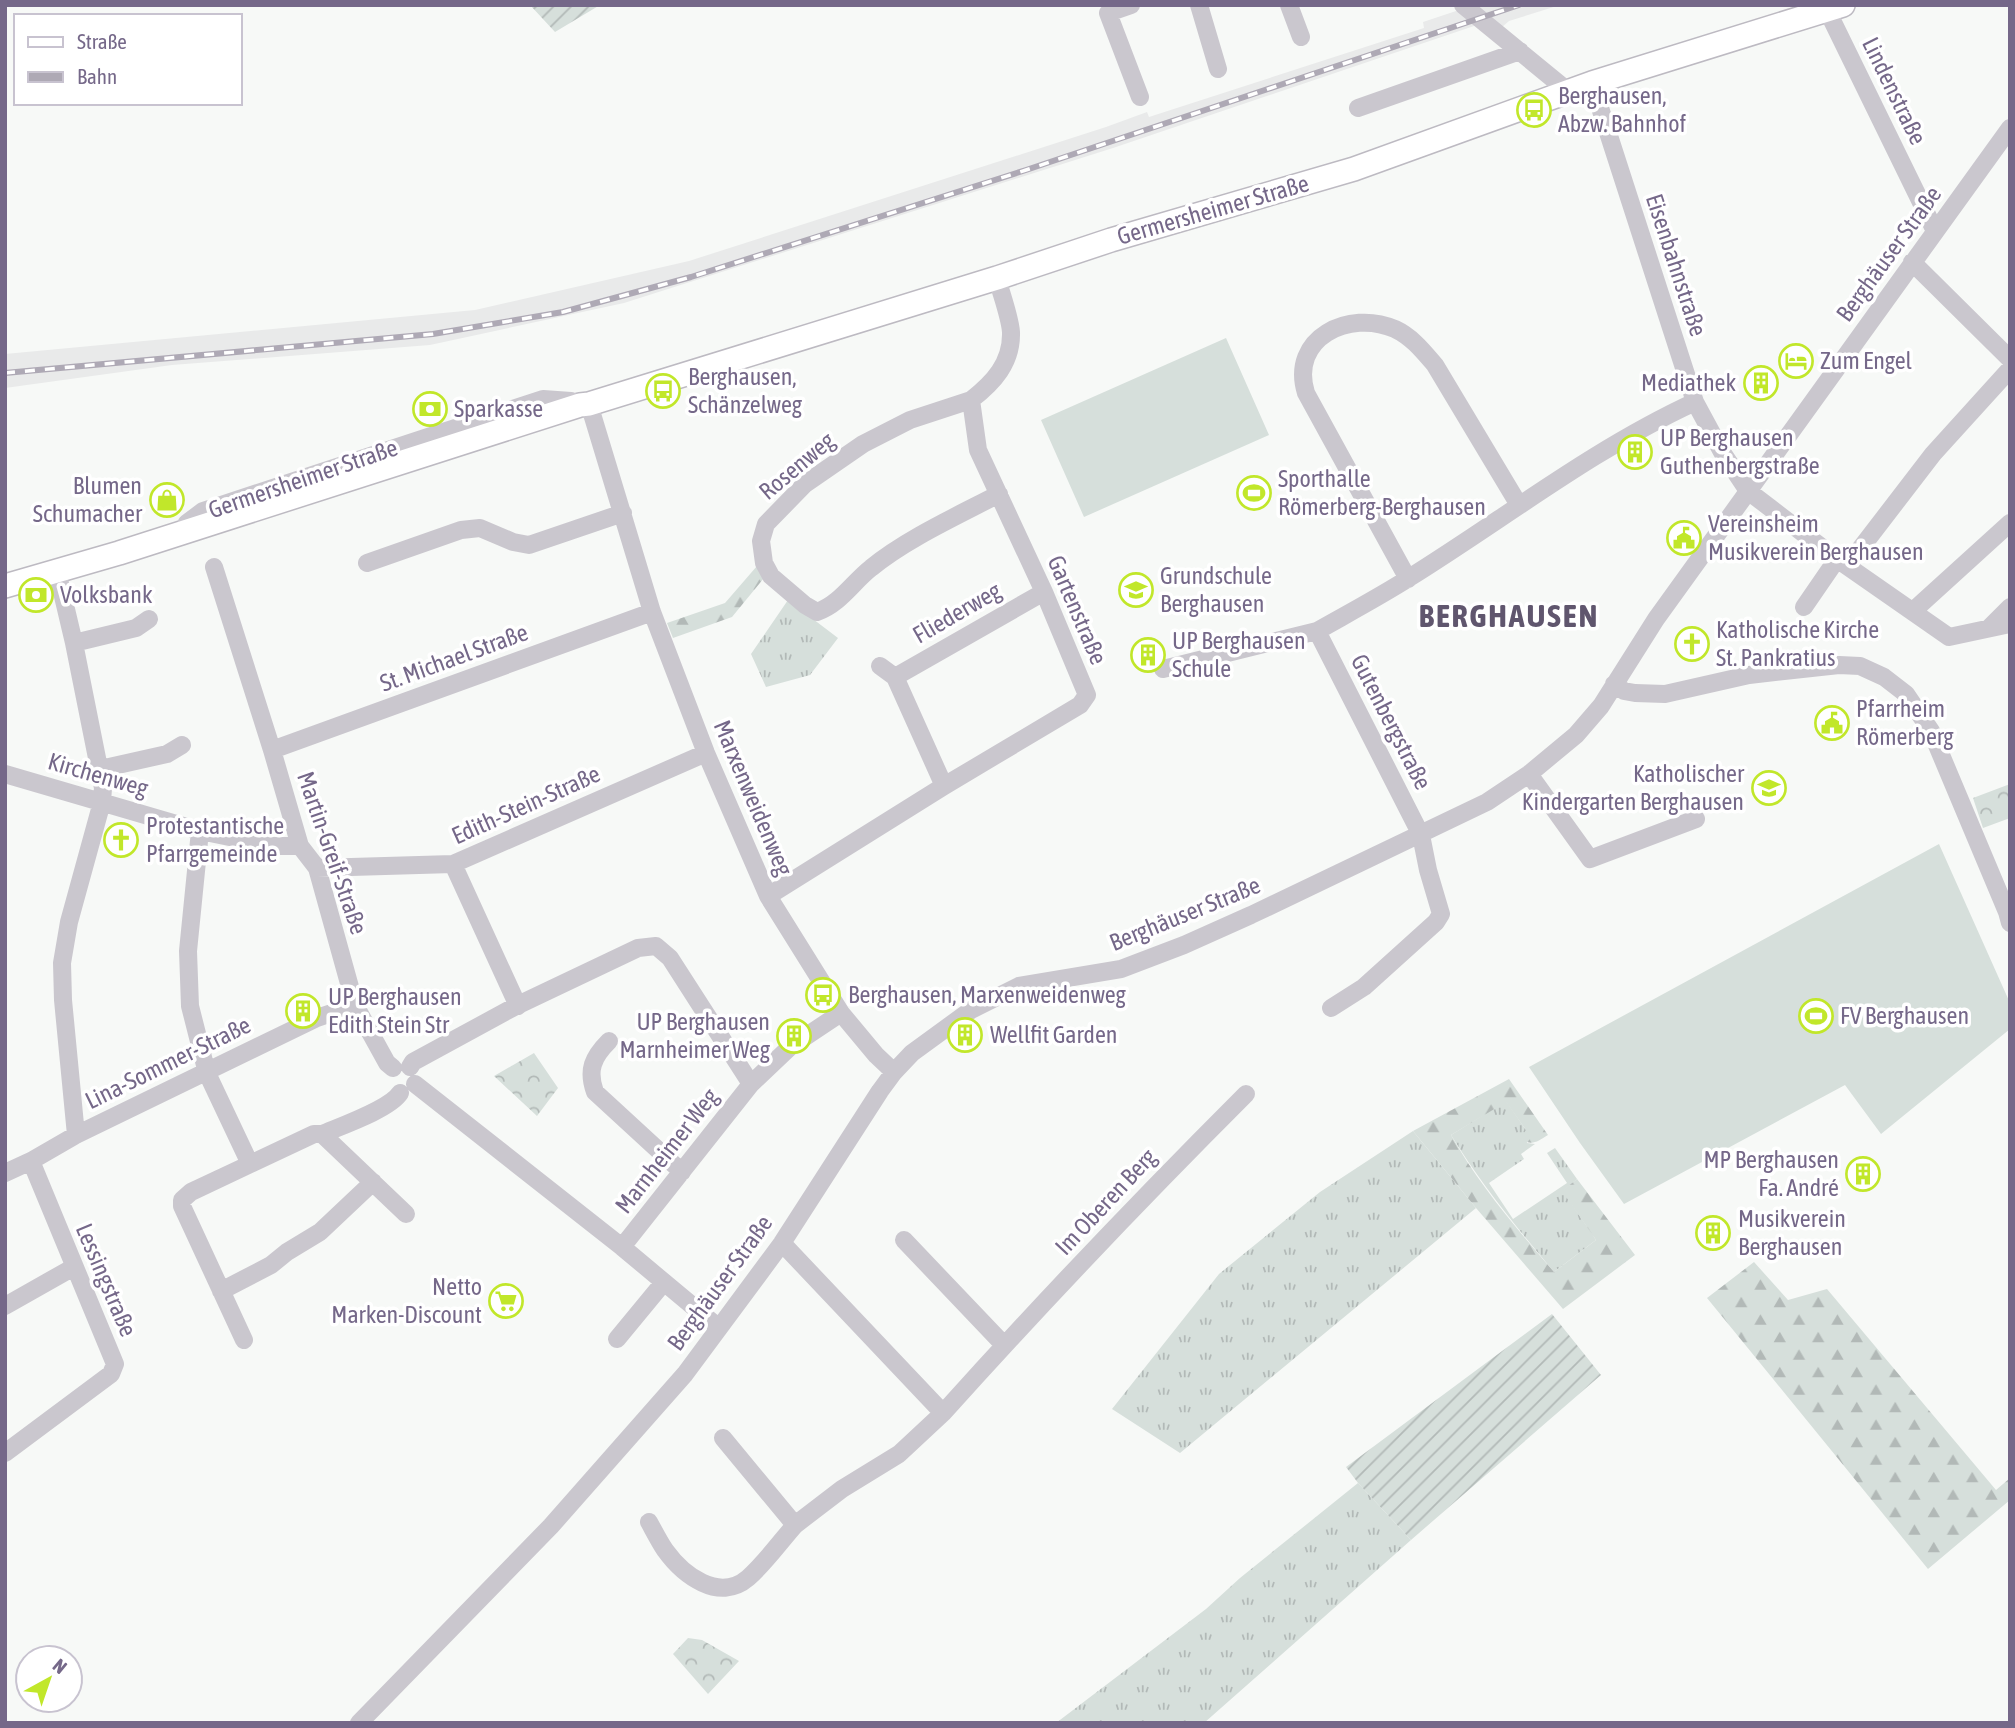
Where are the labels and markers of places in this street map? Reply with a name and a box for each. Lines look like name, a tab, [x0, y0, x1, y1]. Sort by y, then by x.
place label: Berghausen, Abzw. Bahnhof	[1558, 82, 1686, 137]
bus stop icon: Berghausen, Abzw. Bahnhof	[1515, 91, 1553, 129]
hotel icon: Zum Engel	[1777, 342, 1815, 380]
place label: Zum Engel	[1820, 347, 1913, 374]
place label: Berghausen, Schänzelweg	[688, 363, 803, 418]
building icon: Mediathek	[1742, 364, 1780, 402]
place label: Mediathek	[1641, 369, 1736, 396]
bus stop icon: Berghausen, Schänzelweg	[644, 372, 682, 410]
bank icon: Sparkasse	[411, 390, 449, 428]
place label: Sparkasse	[454, 395, 543, 422]
place label: UP Berghausen Guthenbergstraße	[1660, 424, 1820, 479]
building icon: UP Berghausen Guthenbergstraße	[1616, 433, 1654, 471]
place label: Sporthalle Römerberg-Berghausen	[1278, 465, 1486, 520]
place label: Blumen Schumacher	[33, 472, 143, 527]
sports icon: Sporthalle Römerberg-Berghausen	[1235, 474, 1273, 512]
shop icon: Blumen Schumacher	[148, 481, 186, 519]
place label: Vereinsheim Musikverein Berghausen	[1708, 510, 1924, 565]
public building icon: Vereinsheim Musikverein Berghausen	[1665, 519, 1703, 557]
place label: Grundschule Berghausen	[1160, 562, 1272, 617]
school or university icon: Grundschule Berghausen	[1117, 571, 1155, 609]
bank icon: Volksbank	[17, 576, 55, 614]
place label: Volksbank	[60, 581, 153, 608]
place label: Katholische Kirche St. Pankratius	[1716, 616, 1879, 671]
church icon: Katholische Kirche St. Pankratius	[1673, 625, 1711, 663]
place label: UP Berghausen Schule	[1172, 627, 1306, 682]
building icon: UP Berghausen Schule	[1129, 636, 1167, 674]
place label: Pfarrheim Römerberg	[1856, 695, 1954, 750]
public building icon: Pfarrheim Römerberg	[1813, 704, 1851, 742]
place label: Katholischer Kindergarten Berghausen	[1522, 760, 1745, 815]
school or university icon: Katholischer Kindergarten Berghausen	[1750, 769, 1788, 807]
place label: Protestantische Pfarrgemeinde	[146, 812, 284, 867]
church icon: Protestantische Pfarrgemeinde	[102, 821, 140, 859]
bus stop icon: Berghausen, Marxenweidenweg	[804, 976, 842, 1014]
place label: Berghausen, Marxenweidenweg	[848, 981, 1127, 1008]
place label: UP Berghausen Edith Stein Str	[328, 983, 462, 1038]
building icon: UP Berghausen Edith Stein Str	[284, 992, 322, 1030]
sports icon: FV Berghausen	[1797, 997, 1835, 1035]
place label: FV Berghausen	[1840, 1002, 1969, 1029]
place label: UP Berghausen Marnheimer Weg	[620, 1008, 771, 1063]
building icon: Wellfit Garden	[946, 1016, 984, 1054]
building icon: UP Berghausen Marnheimer Weg	[775, 1017, 813, 1055]
place label: Wellfit Garden	[990, 1021, 1118, 1048]
place label: MP Berghausen Fa. André	[1704, 1146, 1839, 1201]
building icon: MP Berghausen Fa. André	[1844, 1155, 1882, 1193]
place label: Musikverein Berghausen	[1738, 1205, 1846, 1260]
building icon: Musikverein Berghausen	[1694, 1214, 1732, 1252]
place label: Netto Marken-Discount	[331, 1273, 482, 1328]
supermarket icon: Netto Marken-Discount	[487, 1282, 525, 1320]

